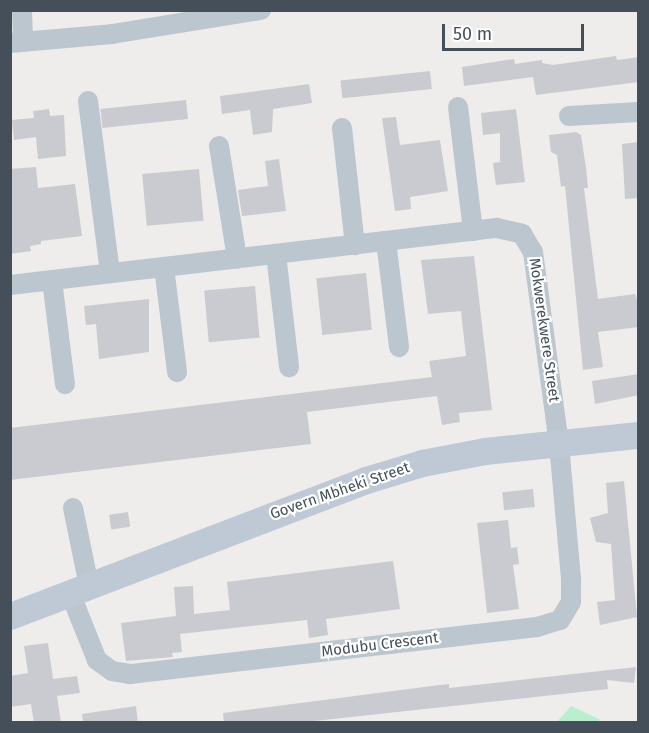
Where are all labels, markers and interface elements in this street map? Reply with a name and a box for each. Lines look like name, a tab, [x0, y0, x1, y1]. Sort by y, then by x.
scale bar	[445, 12, 588, 50]
text: 50 m	[453, 23, 492, 45]
street label: Mokwerekwere Street	[525, 257, 563, 403]
street label: Govern Mbheki Street	[268, 459, 412, 523]
street label: Modubu Crescent	[320, 629, 440, 661]

